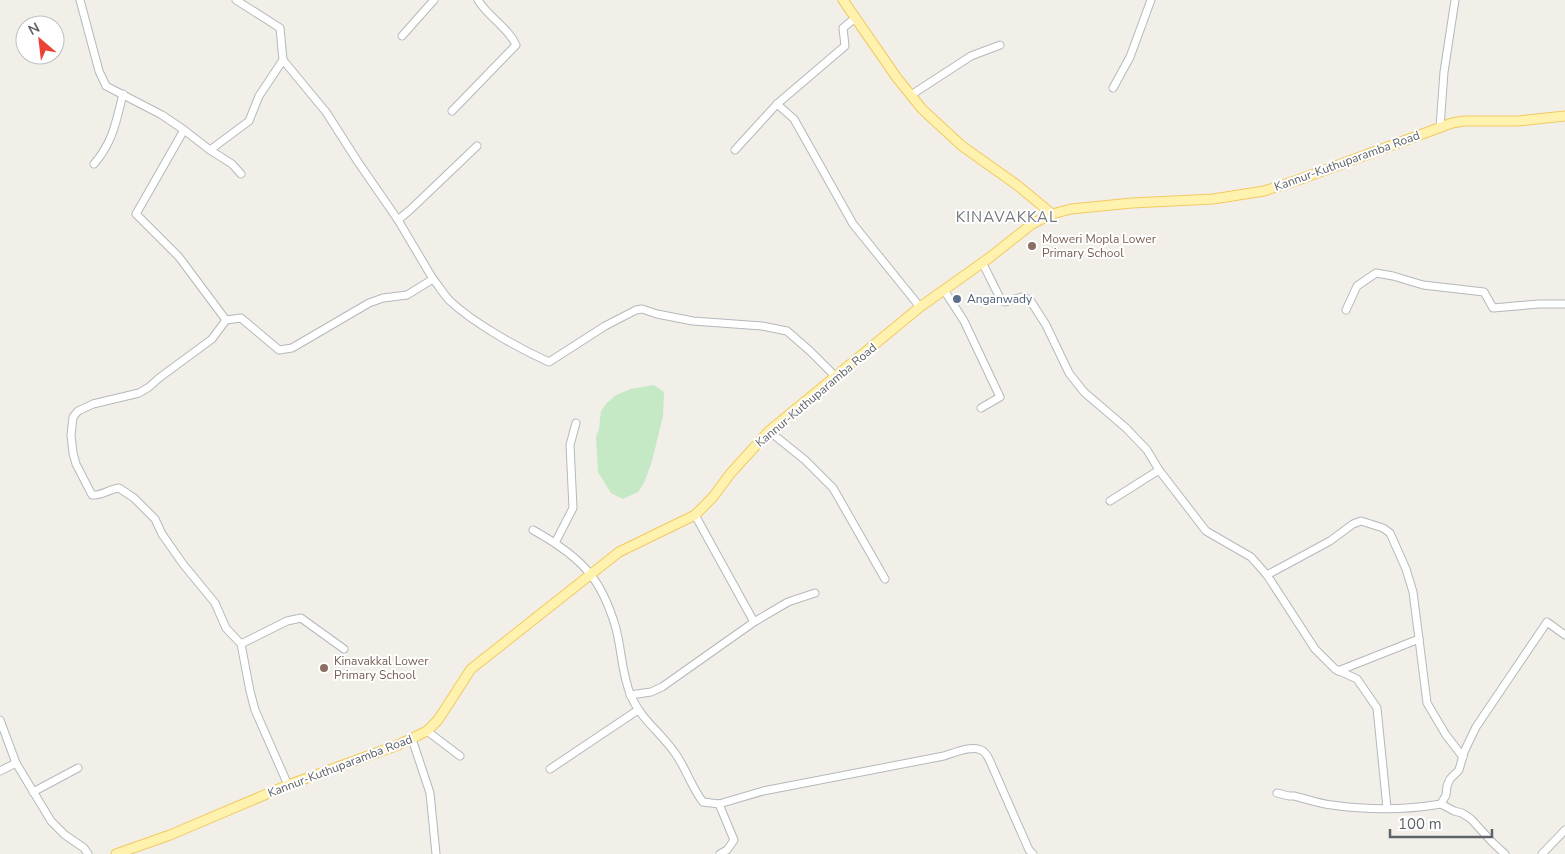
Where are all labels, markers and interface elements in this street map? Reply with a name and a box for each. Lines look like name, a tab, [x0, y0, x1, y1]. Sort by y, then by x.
north arrow	[15, 15, 65, 65]
text: N	[25, 18, 43, 40]
street label: Kannur-Kuthuparamba Road	[1272, 127, 1422, 195]
district label: KINAVAKKAL	[956, 207, 1058, 227]
place label: Moweri Mopla Lower Primary School	[1042, 231, 1157, 261]
marker: Moweri Mopla Lower Primary School	[1026, 240, 1038, 252]
place label: Anganwady	[967, 291, 1033, 307]
marker: Anganwady	[951, 293, 963, 305]
street label: Kannur-Kuthuparamba Road	[752, 339, 880, 451]
place label: Kinavakkal Lower Primary School	[334, 653, 429, 683]
marker: Kinavakkal Lower Primary School	[318, 662, 330, 674]
street label: Kannur-Kuthuparamba Road	[265, 731, 415, 801]
scale bar	[1390, 806, 1492, 838]
text: 100 m	[1398, 814, 1442, 834]

